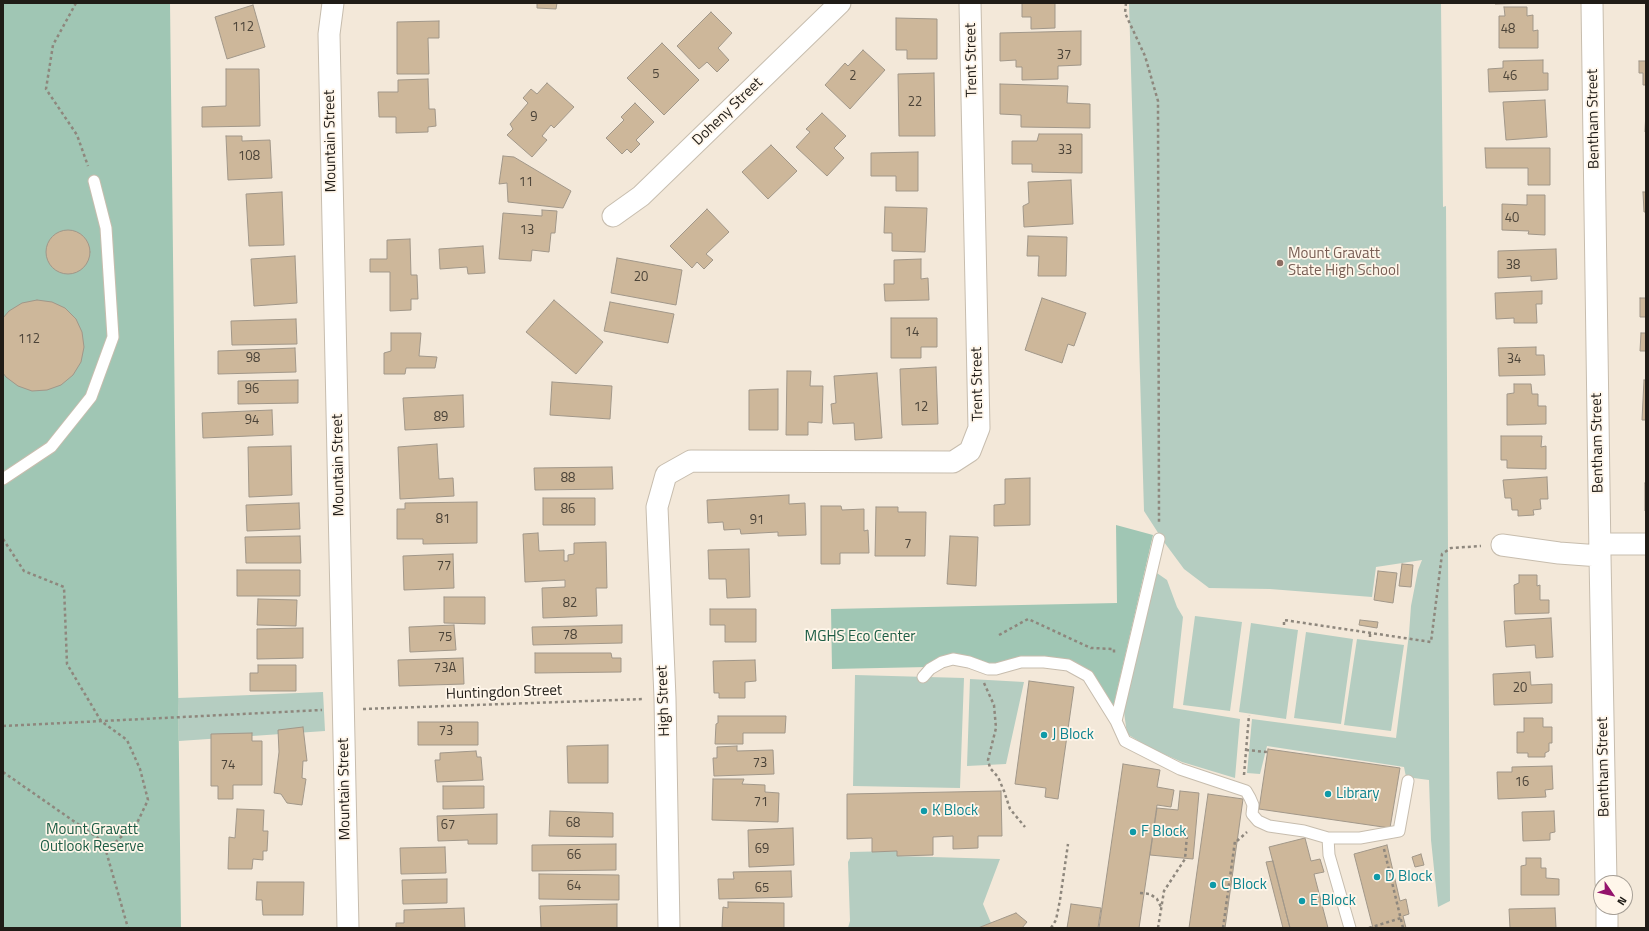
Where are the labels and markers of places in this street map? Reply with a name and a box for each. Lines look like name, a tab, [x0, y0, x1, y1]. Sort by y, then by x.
place label: Mount Gravatt State High School	[1288, 245, 1399, 280]
marker: Mount Gravatt State High School	[1275, 258, 1285, 268]
place label: J Block	[1052, 726, 1094, 744]
marker: J Block	[1039, 730, 1049, 740]
place label: Library	[1336, 785, 1379, 803]
marker: Library	[1323, 789, 1333, 799]
place label: K Block	[932, 802, 978, 820]
marker: K Block	[919, 806, 929, 816]
place label: F Block	[1141, 823, 1187, 841]
marker: F Block	[1128, 827, 1138, 837]
place label: D Block	[1385, 868, 1432, 886]
marker: D Block	[1372, 872, 1382, 882]
place label: C Block	[1221, 876, 1267, 894]
marker: C Block	[1208, 880, 1218, 890]
place label: E Block	[1310, 892, 1356, 910]
marker: E Block	[1297, 896, 1307, 906]

